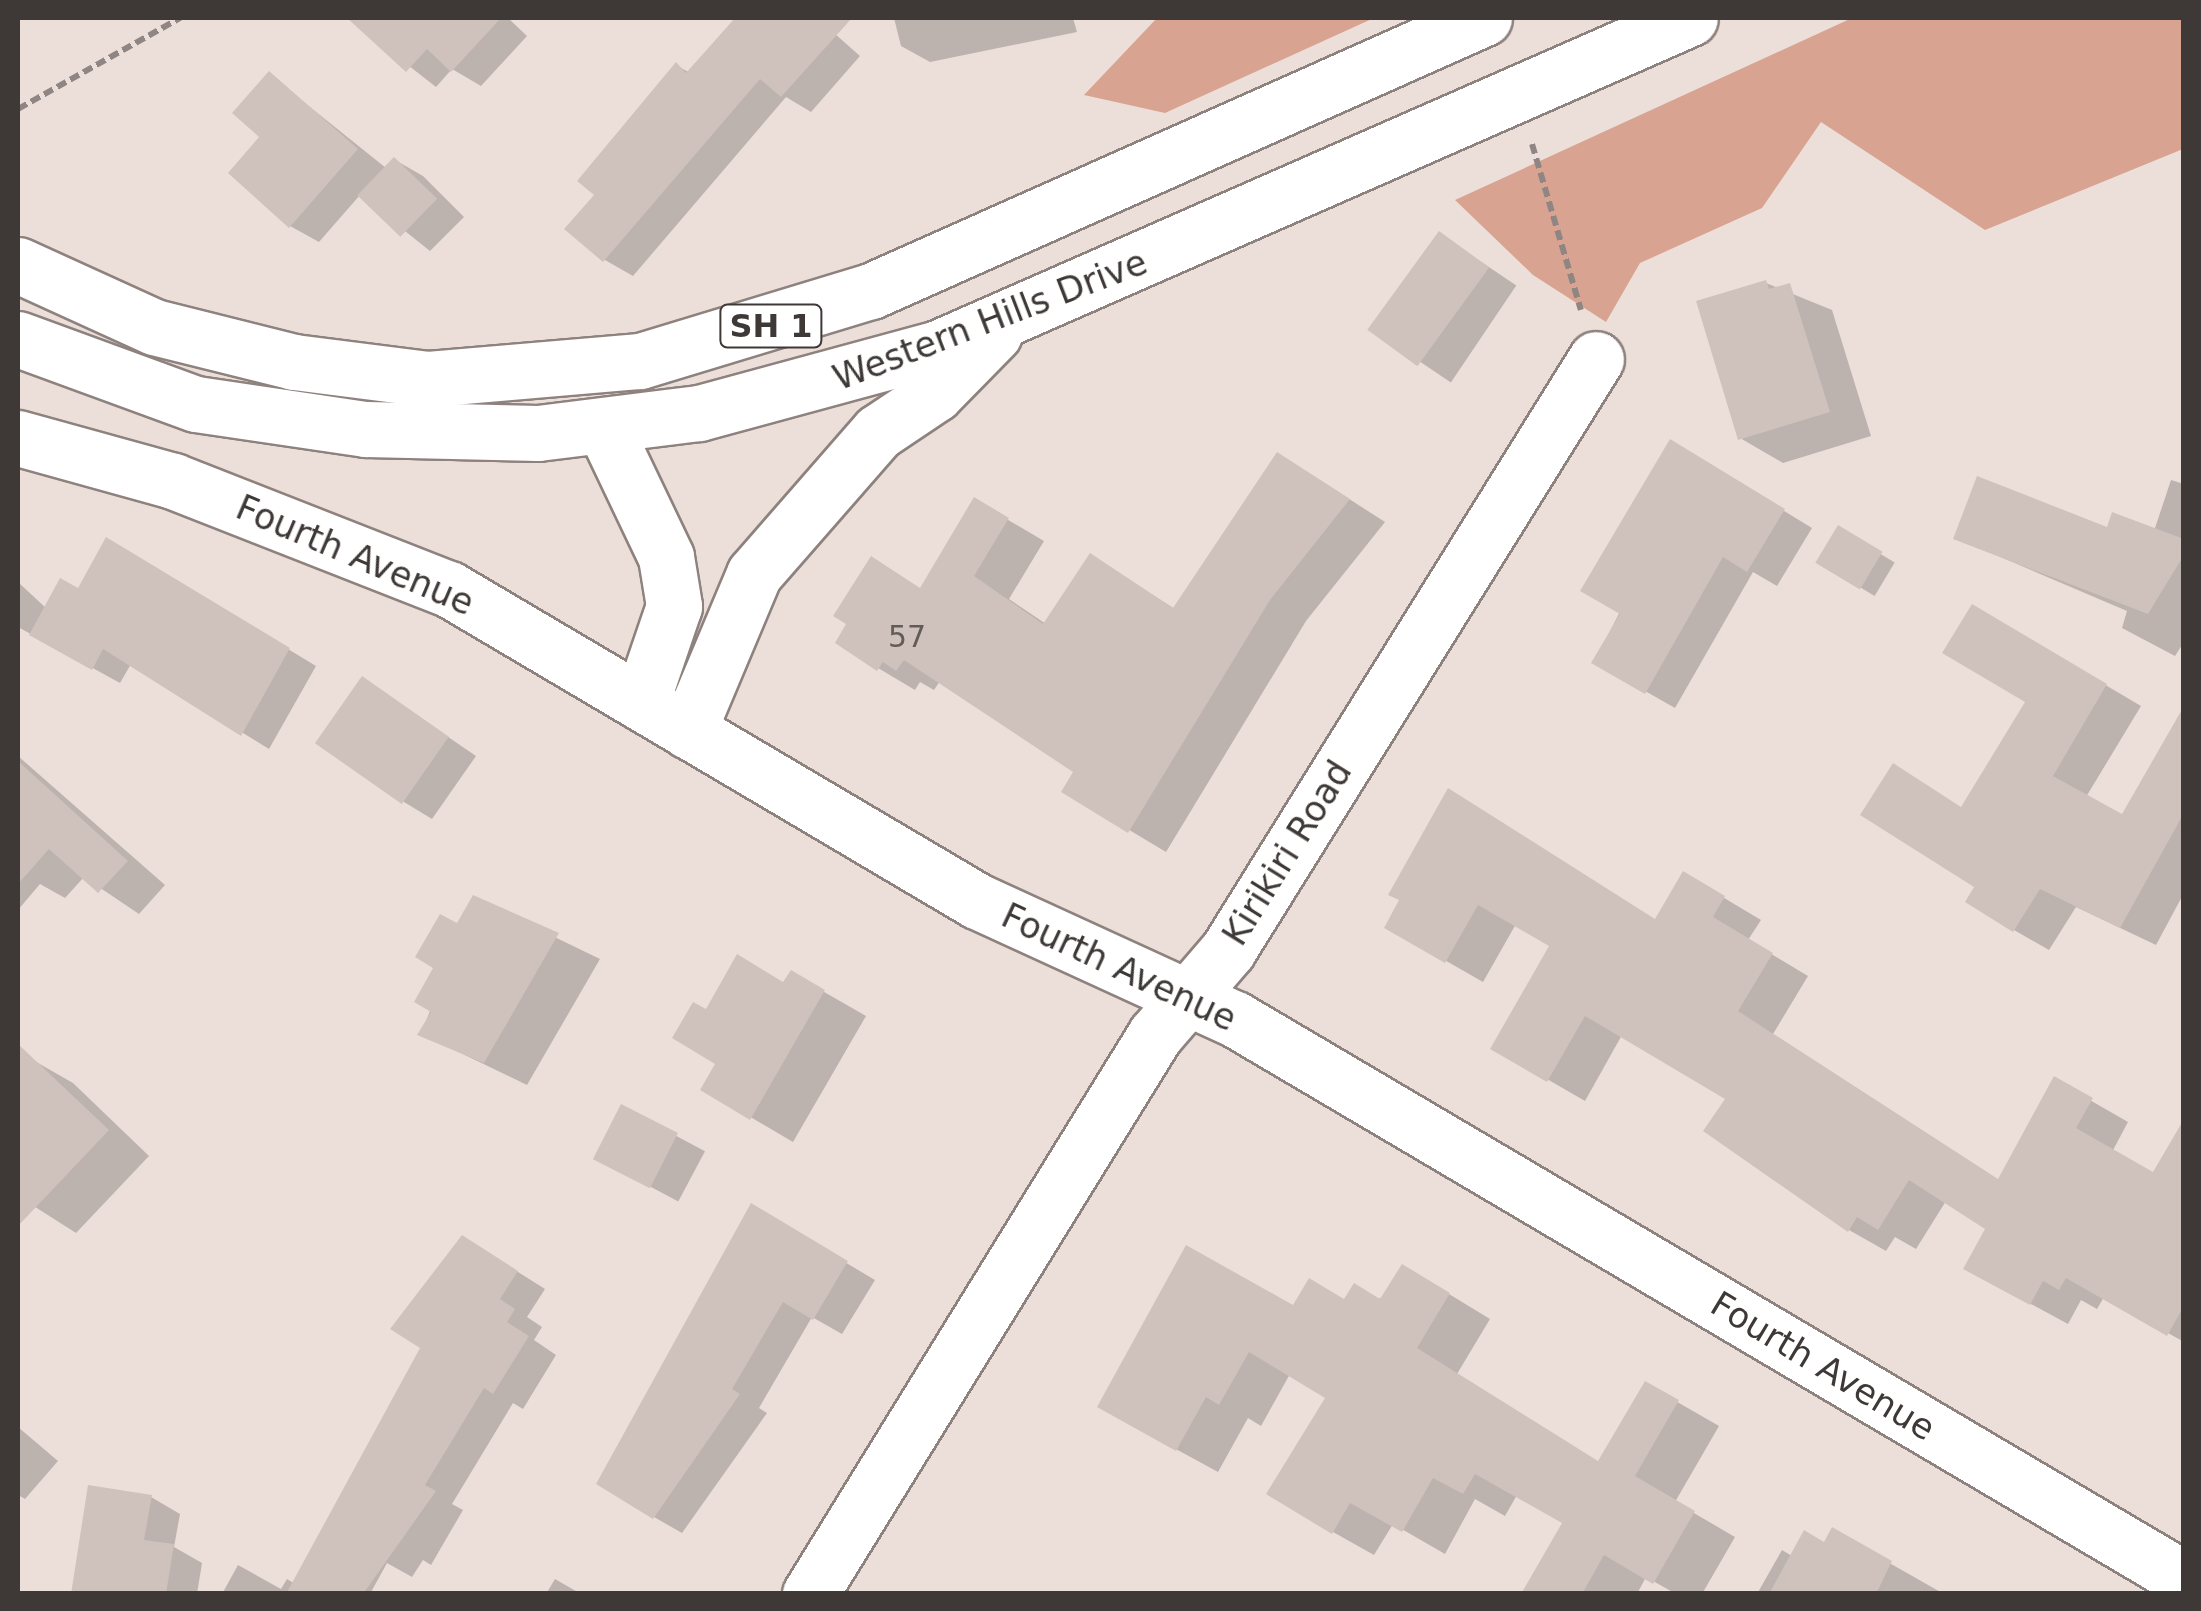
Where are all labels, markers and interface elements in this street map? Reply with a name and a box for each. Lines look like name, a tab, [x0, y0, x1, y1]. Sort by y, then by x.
street label: Western Hills Drive	[827, 241, 1153, 399]
road number: SH 1	[718, 299, 824, 353]
street label: Fourth Avenue	[230, 486, 480, 624]
house number: 57	[888, 619, 926, 655]
street label: Kirikiri Road	[1214, 753, 1360, 953]
street label: Fourth Avenue	[995, 894, 1243, 1040]
street label: Fourth Avenue	[1703, 1283, 1943, 1449]

